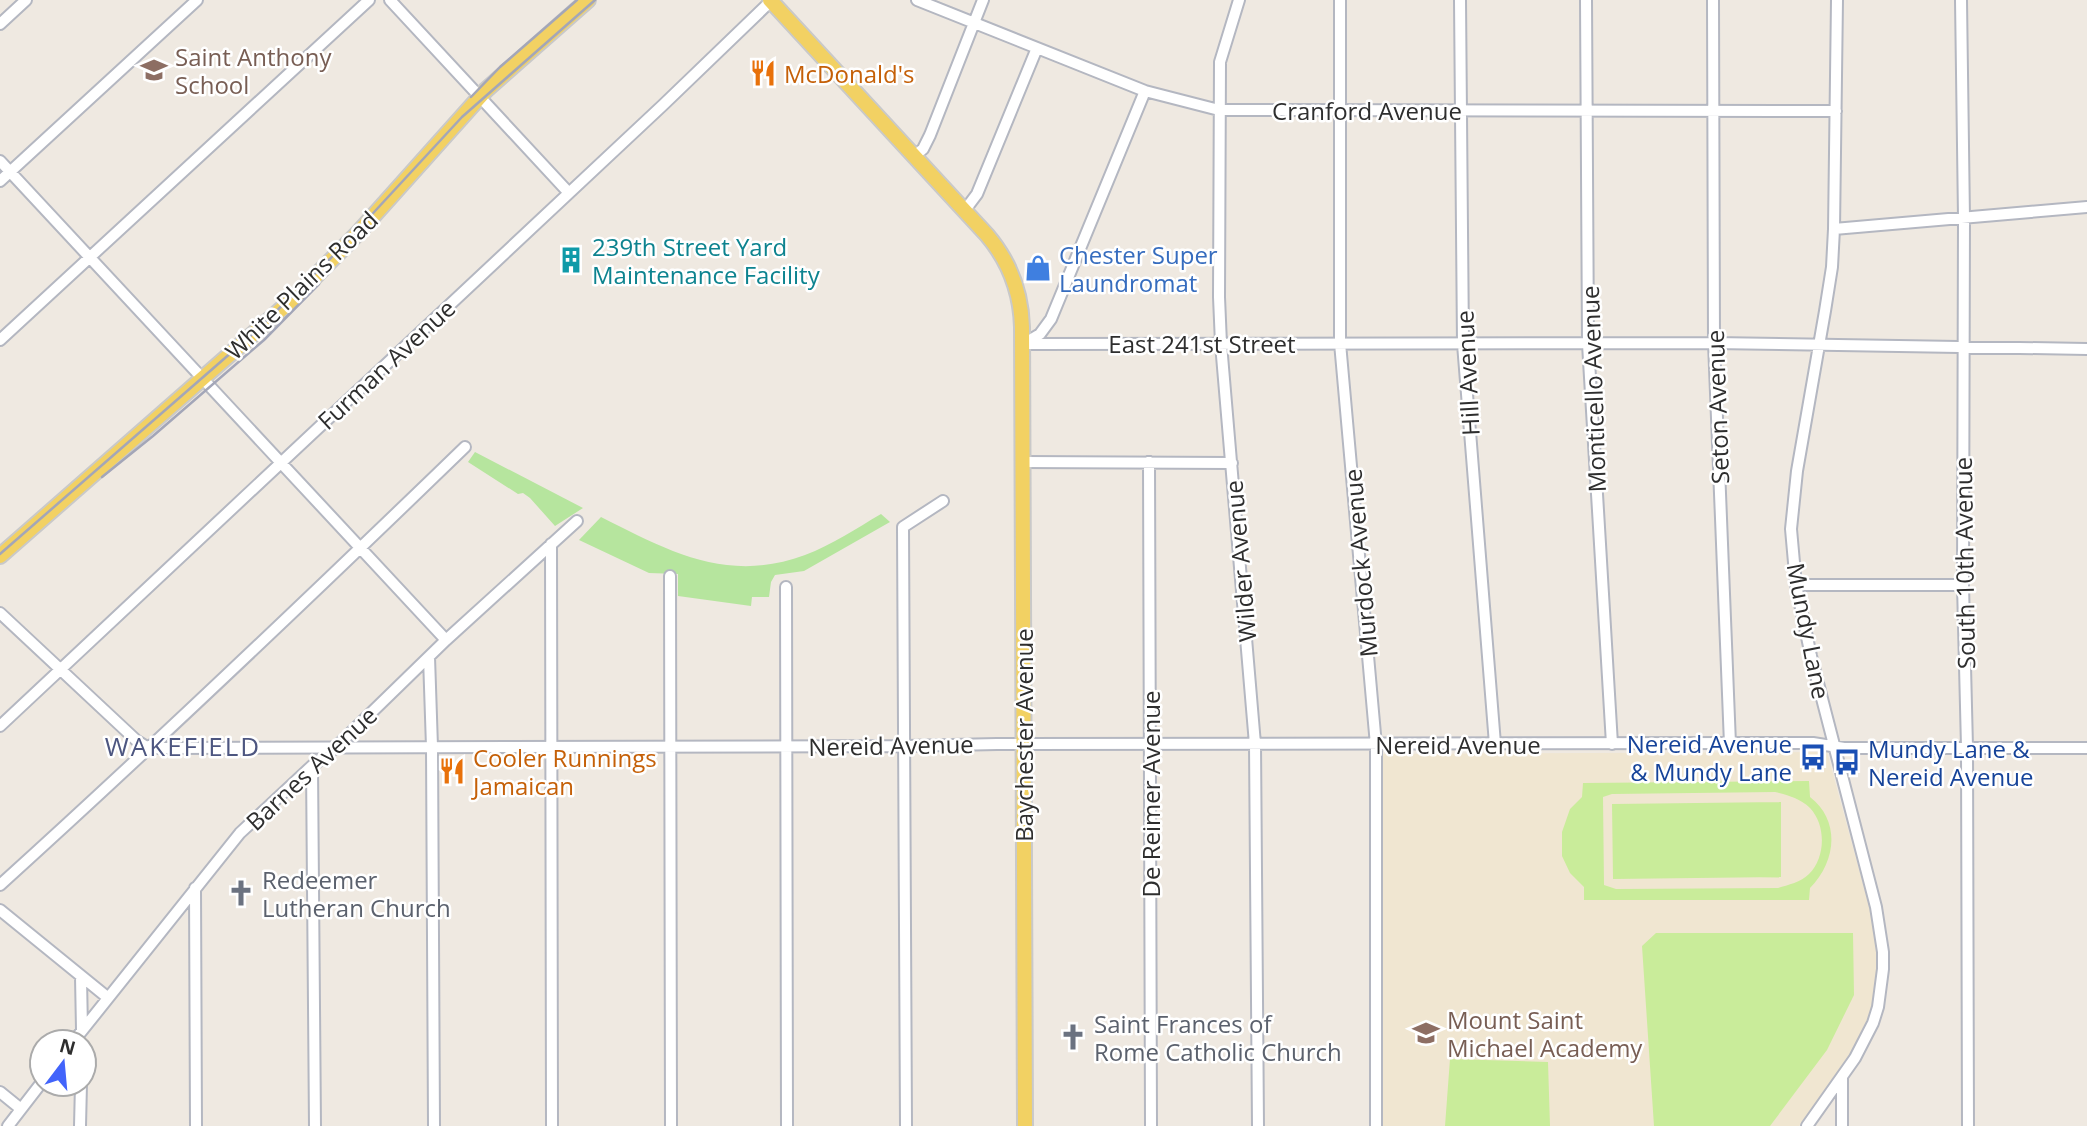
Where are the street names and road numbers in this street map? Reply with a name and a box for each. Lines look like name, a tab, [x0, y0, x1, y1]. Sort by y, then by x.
street label: Cranford Avenue	[1272, 94, 1462, 127]
street label: White Plains Road	[217, 203, 385, 367]
street label: Monticello Avenue	[1573, 285, 1613, 493]
street label: Furman Avenue	[310, 292, 462, 436]
street label: Hill Avenue	[1447, 309, 1487, 437]
street label: East 241st Street	[1108, 327, 1296, 360]
street label: Seton Avenue	[1698, 329, 1736, 485]
street label: South 10th Avenue	[1946, 457, 1982, 669]
street label: Murdock Avenue	[1335, 467, 1385, 659]
street label: Wilder Avenue	[1217, 479, 1263, 643]
street label: Mundy Lane	[1780, 560, 1838, 702]
street label: Baychester Avenue	[1007, 628, 1040, 842]
street label: De Reimer Avenue	[1134, 691, 1167, 897]
street label: Barnes Avenue	[238, 699, 384, 837]
street label: Nereid Avenue	[808, 727, 974, 763]
street label: Nereid Avenue	[1375, 728, 1541, 761]

